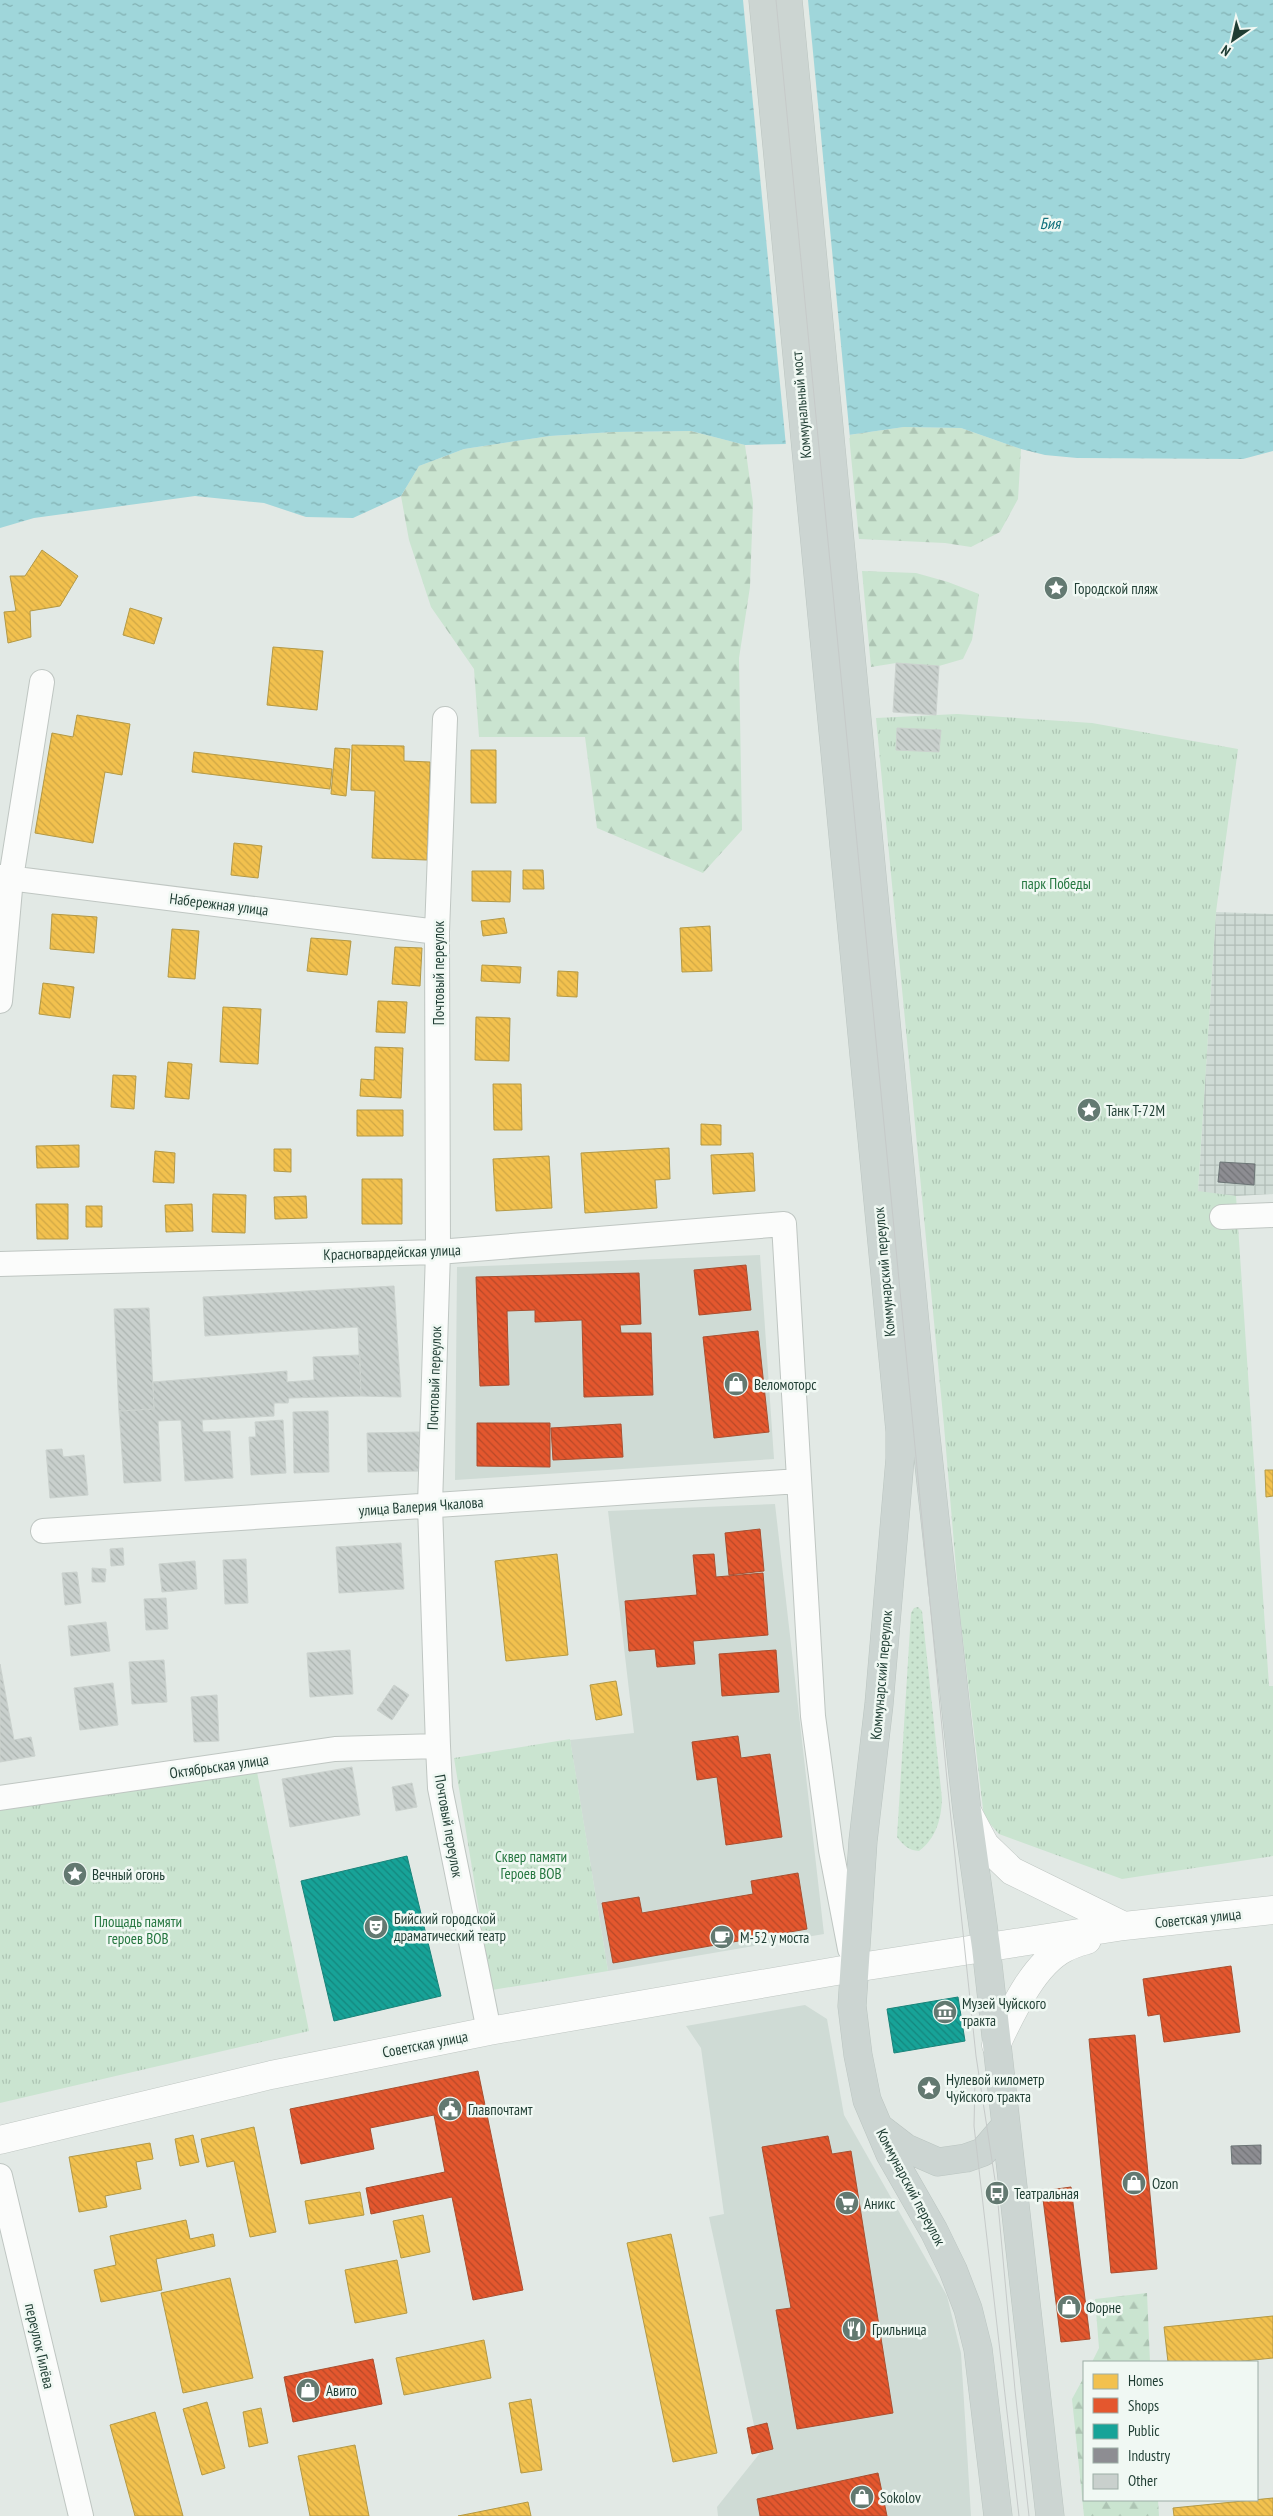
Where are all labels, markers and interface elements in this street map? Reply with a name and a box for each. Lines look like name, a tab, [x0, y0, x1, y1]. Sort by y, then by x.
north arrow	[1208, 15, 1258, 65]
text: N	[1218, 41, 1234, 60]
water label: Бия	[1040, 213, 1062, 233]
street label: Коммунальный мост	[787, 350, 815, 459]
place icon: Городской пляж	[1043, 575, 1069, 601]
place label: Городской пляж	[1074, 579, 1159, 598]
park label: парк Победы	[1021, 874, 1091, 893]
street label: Набережная улица	[168, 889, 270, 919]
street label: Почтовый переулок	[429, 921, 448, 1025]
place icon: Танк Т-72М	[1076, 1097, 1102, 1123]
place label: Танк Т-72М	[1106, 1101, 1165, 1120]
street label: Коммунарский переулок	[869, 1206, 899, 1338]
street label: Красногвардейская улица	[323, 1240, 461, 1264]
street label: Почтовый переулок	[423, 1325, 445, 1430]
shop icon: Веломоторс	[723, 1371, 749, 1397]
place label: Веломоторс	[754, 1375, 817, 1394]
street label: улица Валерия Чкалова	[358, 1492, 484, 1520]
street label: Коммунарский переулок	[866, 1609, 896, 1741]
street label: Октябрьская улица	[168, 1750, 270, 1782]
street label: Почтовый переулок	[431, 1773, 467, 1879]
park label: Сквер памяти Героев ВОВ	[495, 1847, 567, 1883]
place icon: Вечный огонь	[62, 1861, 88, 1887]
place label: Вечный огонь	[92, 1865, 165, 1884]
street label: Советская улица	[1154, 1904, 1242, 1932]
place label: Бийский городской драматический театр	[394, 1909, 506, 1945]
park label: Площадь памяти героев ВОВ	[94, 1912, 182, 1948]
theatre icon: Бийский городской драматический театр	[363, 1914, 389, 1940]
cafe icon: М-52 у моста	[709, 1924, 735, 1950]
place label: М-52 у моста	[740, 1928, 809, 1947]
place label: Музей Чуйского тракта	[962, 1994, 1046, 2030]
museum icon: Музей Чуйского тракта	[932, 1999, 958, 2025]
street label: Советская улица	[381, 2026, 469, 2062]
place label: Нулевой километр Чуйского тракта	[946, 2070, 1044, 2106]
place icon: Нулевой километр Чуйского тракта	[916, 2075, 942, 2101]
public building icon: Главпочтамт	[437, 2096, 463, 2122]
place label: Главпочтамт	[468, 2100, 533, 2119]
street label: Коммунарский переулок	[872, 2125, 950, 2249]
shop icon: Ozon	[1121, 2170, 1147, 2196]
place label: Ozon	[1152, 2174, 1178, 2193]
bus stop icon: Театральная	[984, 2180, 1010, 2206]
place label: Театральная	[1014, 2184, 1079, 2203]
supermarket icon: Аникс	[834, 2190, 860, 2216]
place label: Аникс	[864, 2194, 896, 2213]
shop icon: Форне	[1056, 2294, 1082, 2320]
place label: Форне	[1086, 2298, 1121, 2317]
street label: переулок Гилёва	[21, 2301, 59, 2391]
restaurant icon: Грильница	[841, 2316, 867, 2342]
place label: Грильница	[872, 2320, 927, 2339]
legend	[1083, 2361, 1258, 2501]
text: Homes	[1128, 2371, 1164, 2390]
shop icon: Авито	[295, 2377, 321, 2403]
place label: Авито	[326, 2381, 357, 2400]
text: Shops	[1128, 2396, 1159, 2415]
text: Public	[1128, 2421, 1160, 2440]
text: Industry	[1128, 2446, 1170, 2465]
text: Other	[1128, 2471, 1158, 2490]
shop icon: Sokolov	[849, 2484, 875, 2510]
place label: Sokolov	[880, 2488, 921, 2507]

